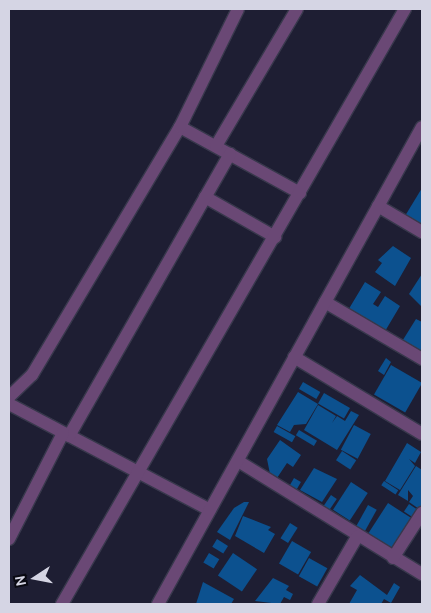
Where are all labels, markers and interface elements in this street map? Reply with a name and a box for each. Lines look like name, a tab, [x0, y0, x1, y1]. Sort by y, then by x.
north arrow	[10, 553, 60, 603]
text: N	[11, 574, 29, 588]

